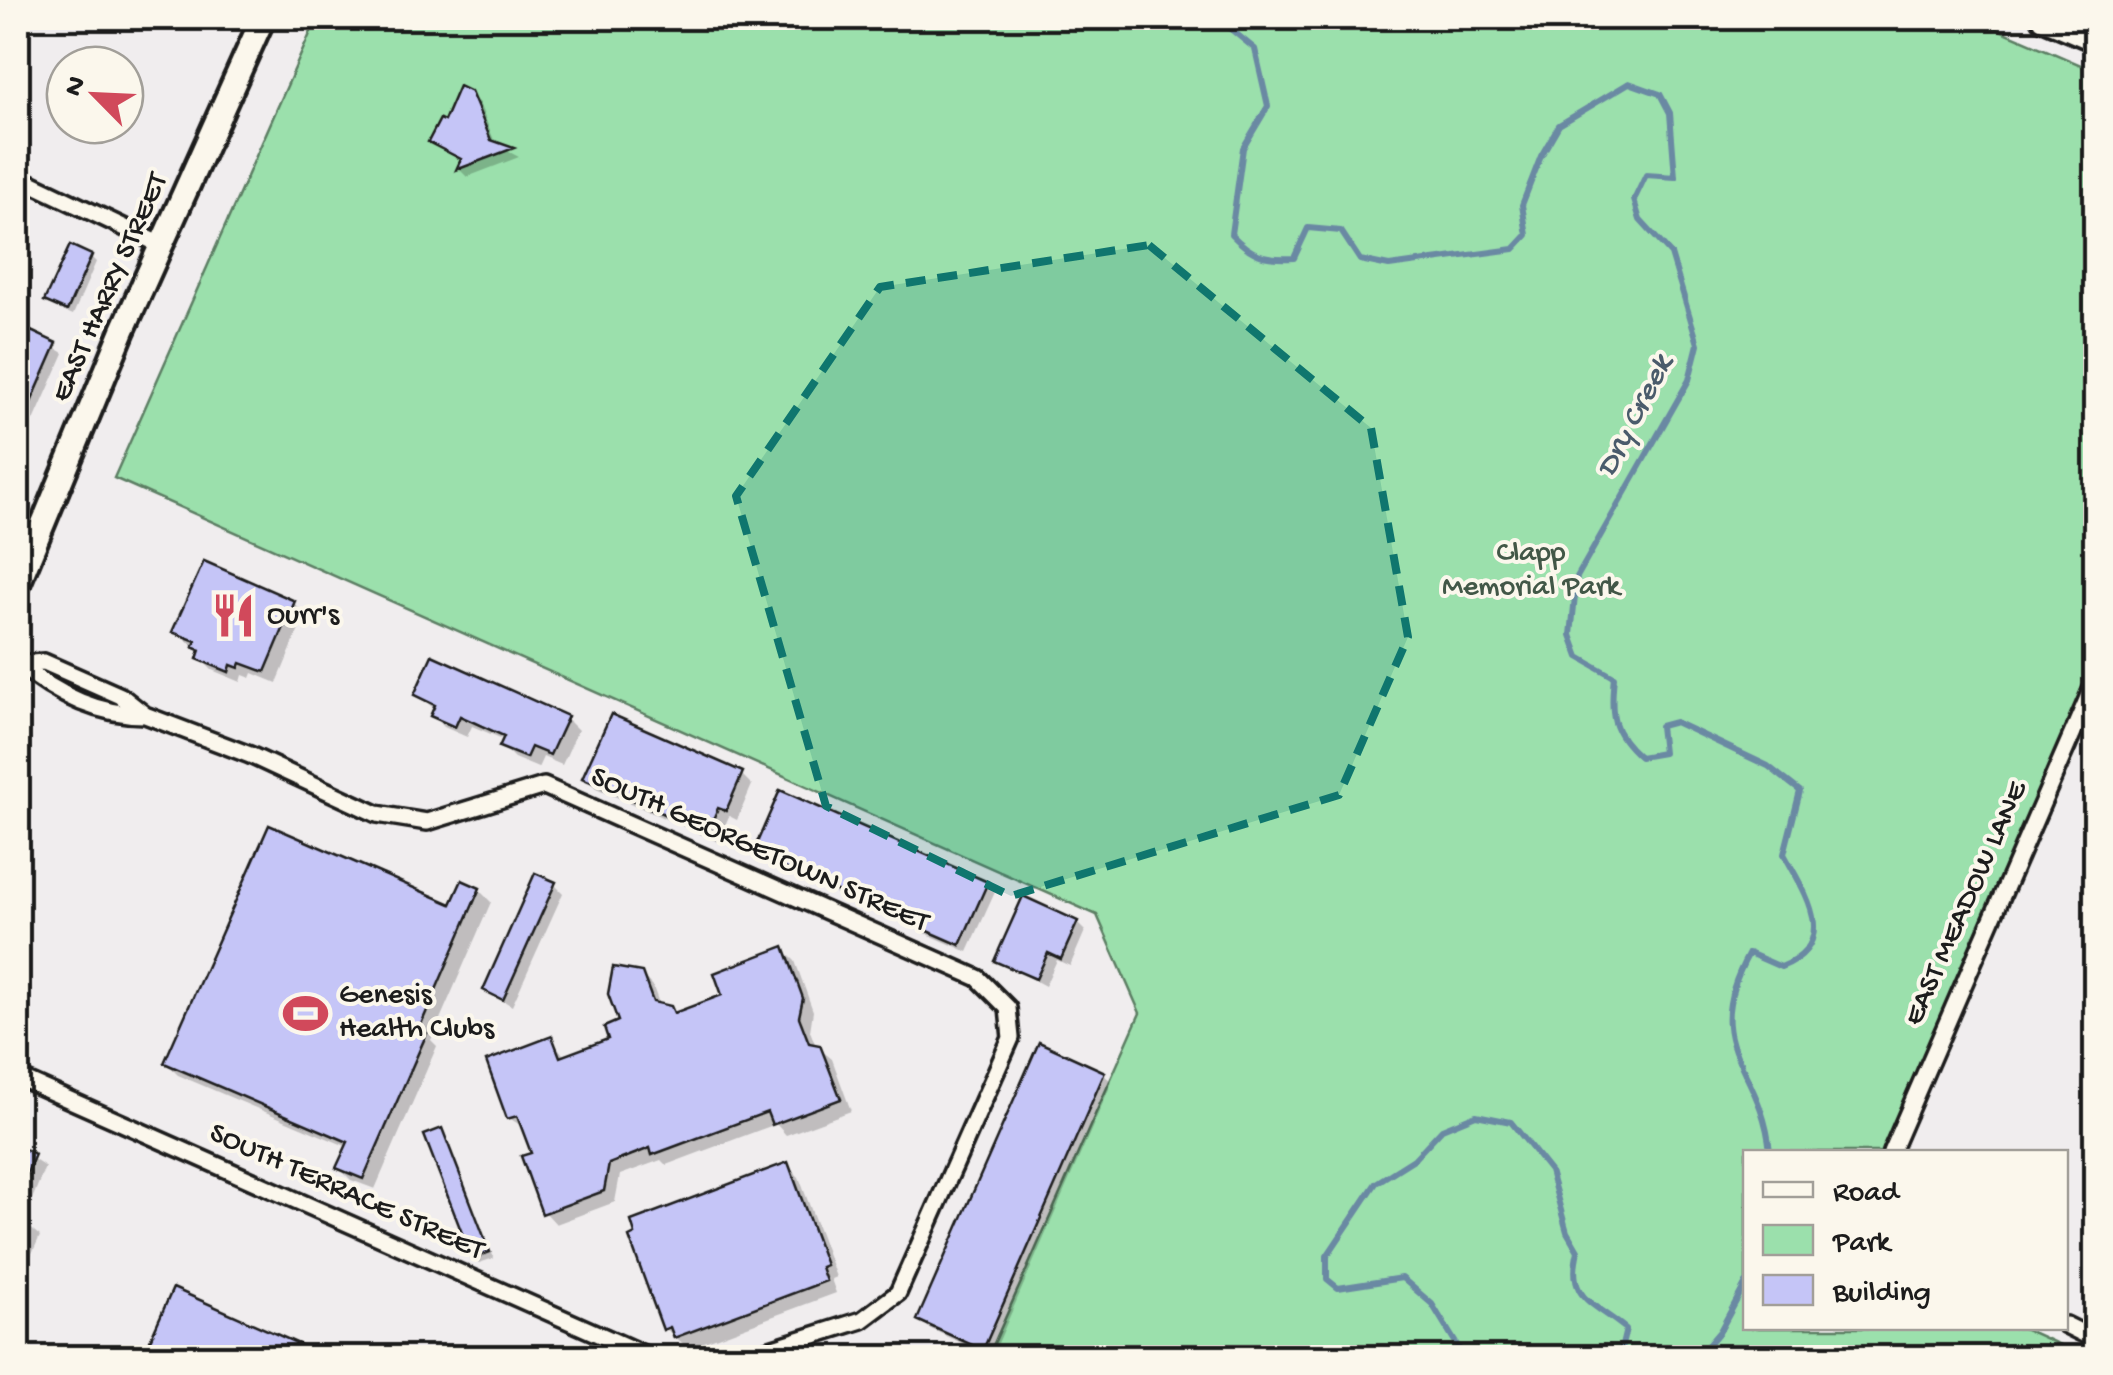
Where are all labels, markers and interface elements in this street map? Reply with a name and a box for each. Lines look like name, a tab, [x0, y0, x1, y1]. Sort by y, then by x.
north arrow	[45, 45, 145, 145]
text: N	[57, 72, 95, 102]
street label: EAST HARRY STREET	[45, 167, 178, 408]
water label: Dry Creek	[1589, 347, 1684, 484]
park label: Clapp Memorial Park	[1442, 537, 1623, 606]
restaurant icon: Ourr's	[210, 592, 258, 640]
place label: Ourr's	[267, 599, 340, 634]
street label: SOUTH GEORGETOWN STREET	[585, 761, 935, 942]
street label: EAST MEADOW LANE	[1897, 775, 2037, 1031]
place label: Genesis Health Clubs	[339, 979, 495, 1048]
sports icon: Genesis Health Clubs	[282, 989, 330, 1037]
street label: SOUTH TERRACE STREET	[203, 1117, 490, 1270]
legend	[1743, 1150, 2068, 1330]
text: Road	[1833, 1177, 1901, 1212]
text: Park	[1832, 1227, 1893, 1262]
text: Building	[1832, 1277, 1931, 1312]

